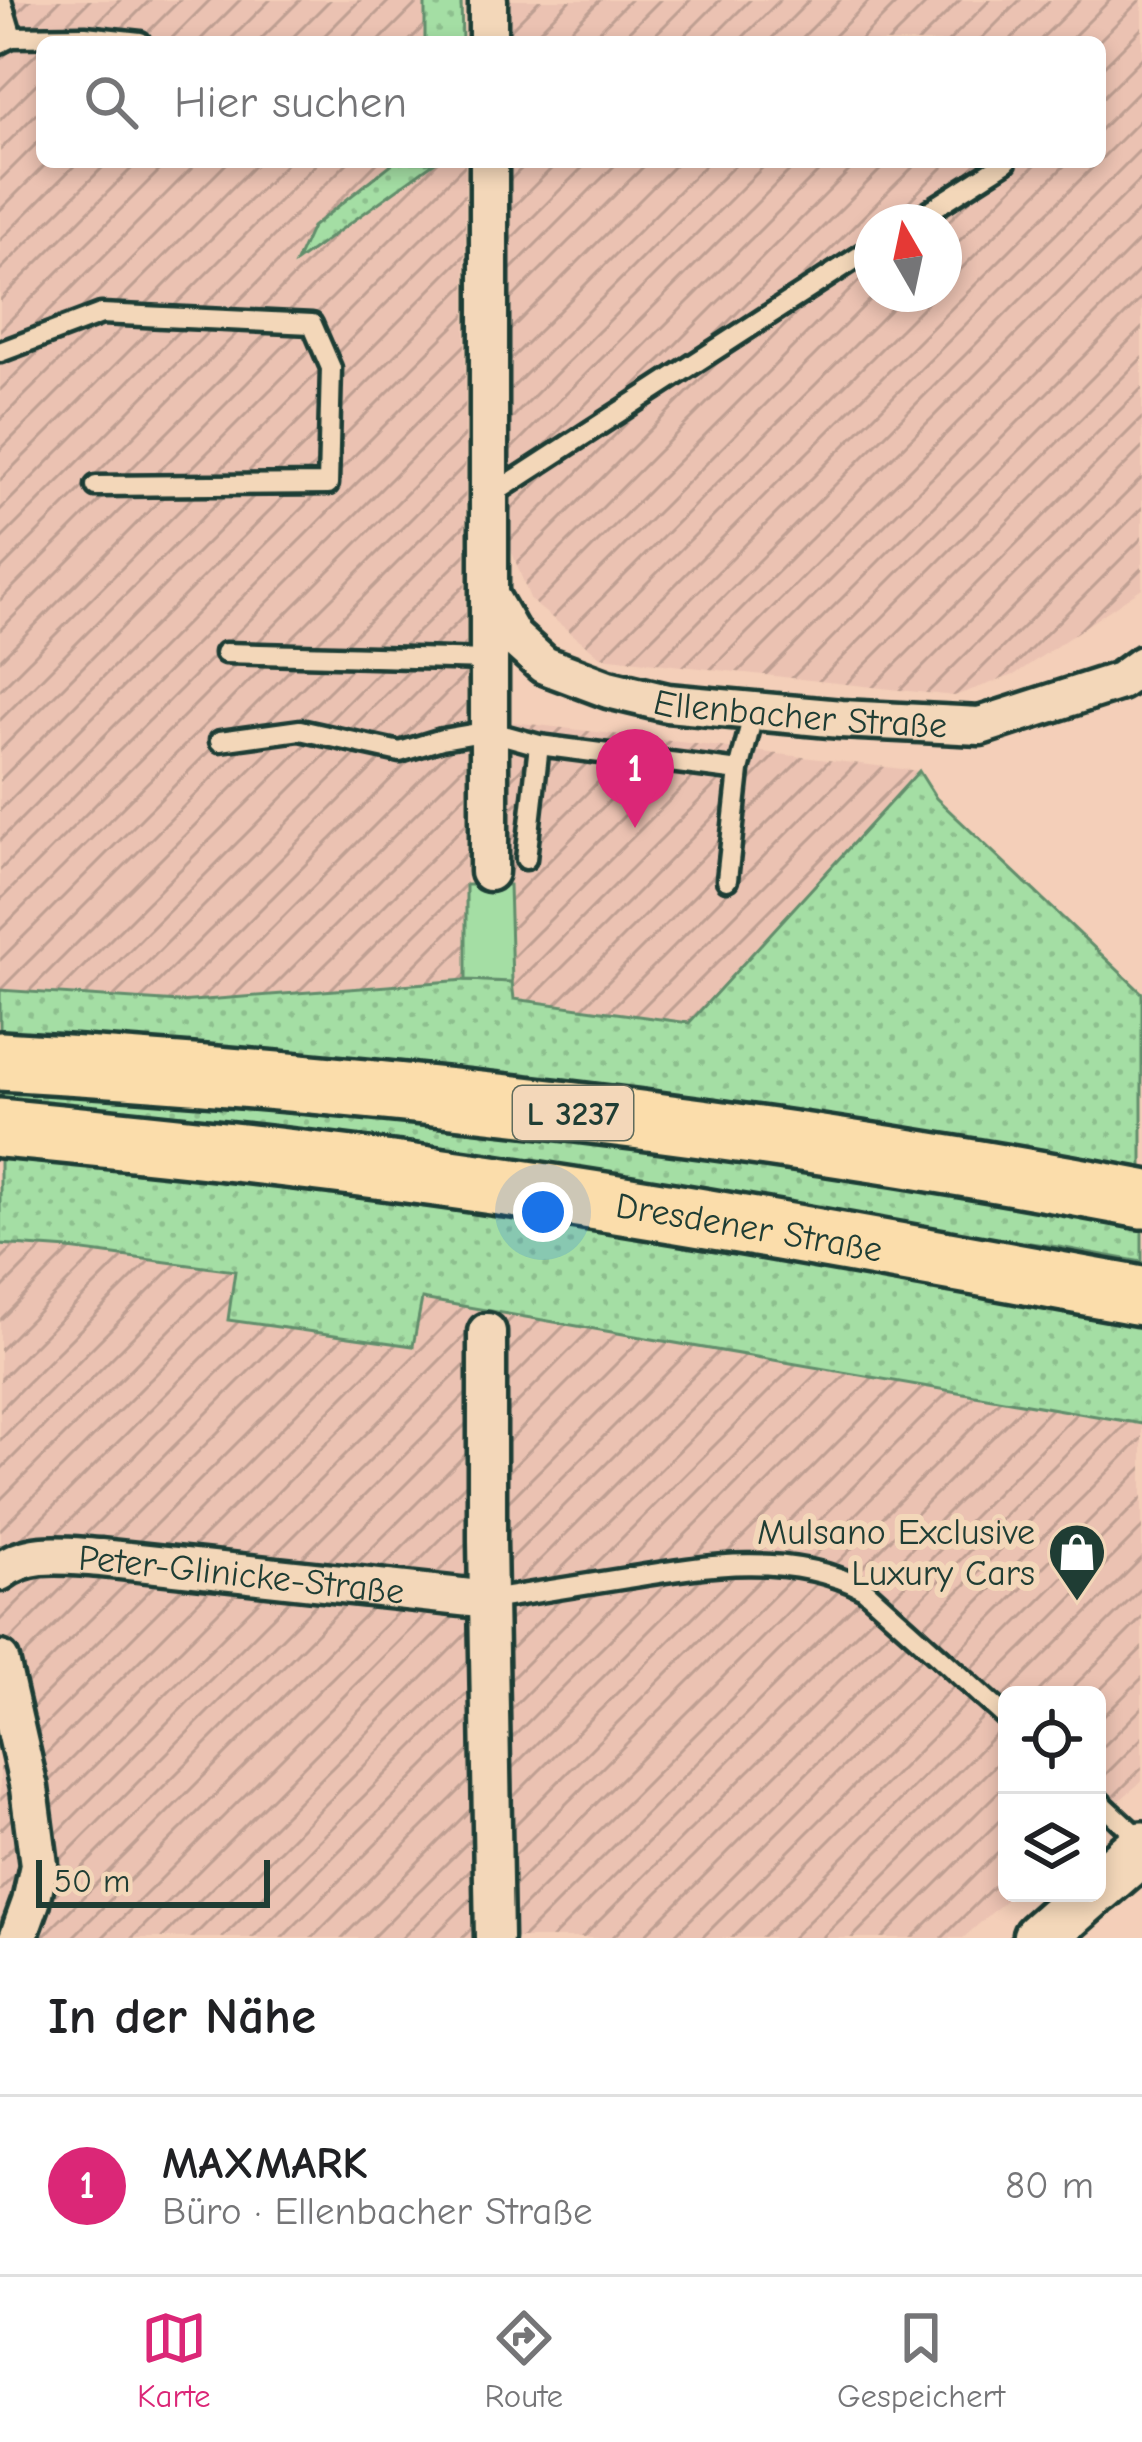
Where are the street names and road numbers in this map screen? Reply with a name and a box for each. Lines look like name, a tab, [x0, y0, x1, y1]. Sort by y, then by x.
street label: Ellenbacher Straße	[650, 682, 948, 746]
road number: L 3237	[513, 1086, 633, 1140]
street label: Dresdener Straße	[613, 1185, 886, 1271]
street label: Peter-Glinicke-Straße	[77, 1537, 406, 1613]

